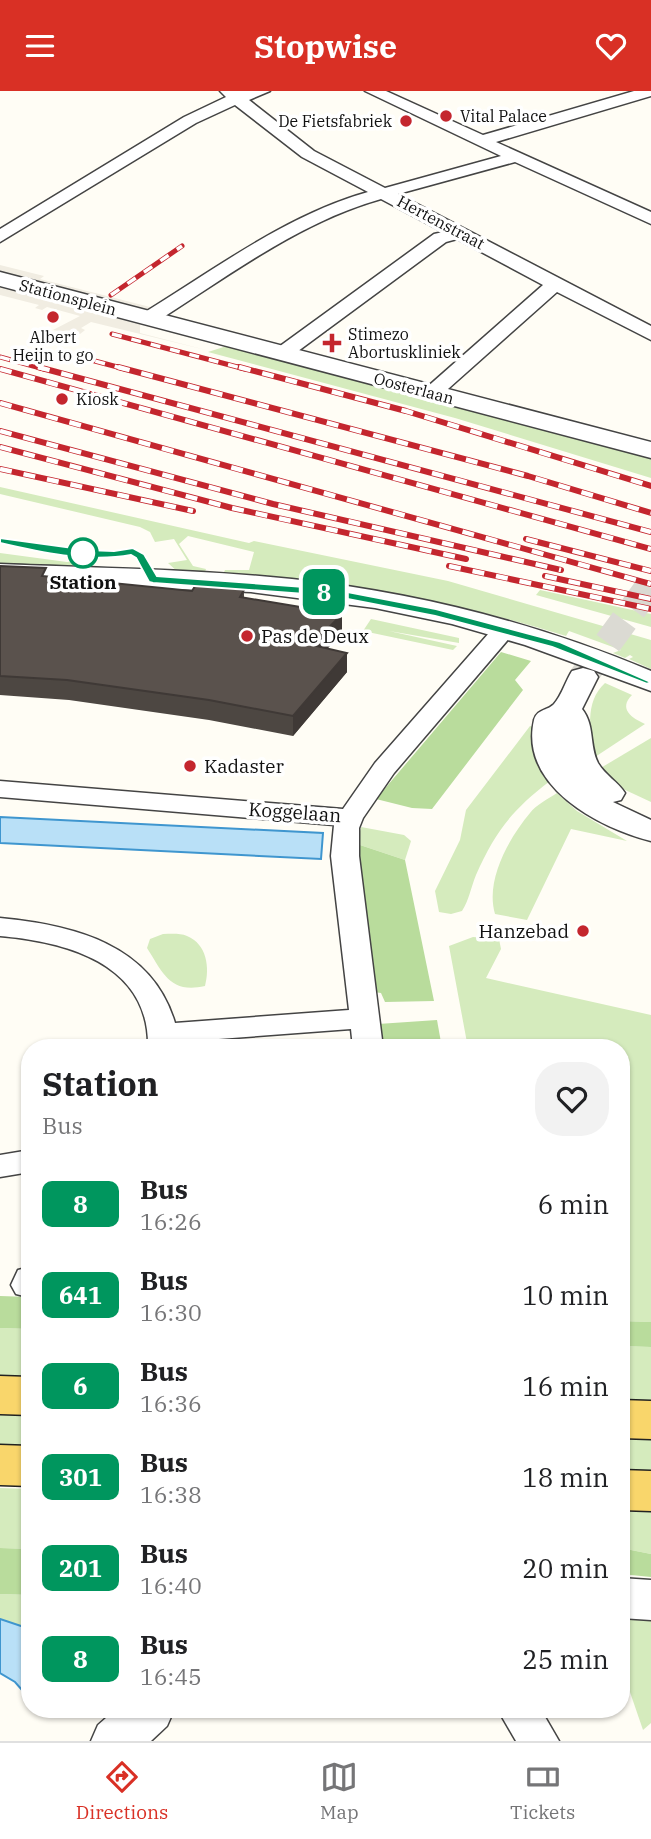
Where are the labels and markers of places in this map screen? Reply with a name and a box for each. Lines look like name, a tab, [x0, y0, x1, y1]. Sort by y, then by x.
place label: Vital Palace	[460, 106, 547, 126]
marker: Vital Palace	[438, 108, 454, 124]
place label: De Fietsfabriek	[278, 111, 393, 131]
marker: De Fietsfabriek	[398, 113, 414, 129]
marker: Albert Heijn to go	[45, 309, 61, 325]
place label: Stimezo Abortuskliniek	[348, 324, 461, 362]
place label: Albert Heijn to go	[12, 327, 94, 365]
marker: Stimezo Abortuskliniek	[322, 333, 342, 353]
place label: Kiosk	[76, 389, 119, 409]
marker: Kiosk	[54, 391, 70, 407]
marker: Station	[68, 538, 98, 568]
place label: Station	[49, 570, 117, 594]
place label: Pas de Deux	[261, 624, 369, 648]
marker: Pas de Deux	[239, 628, 255, 644]
place label: Kadaster	[204, 754, 284, 778]
marker: Kadaster	[182, 758, 198, 774]
place label: Hanzebad	[478, 919, 569, 943]
marker: Hanzebad	[575, 923, 591, 939]

